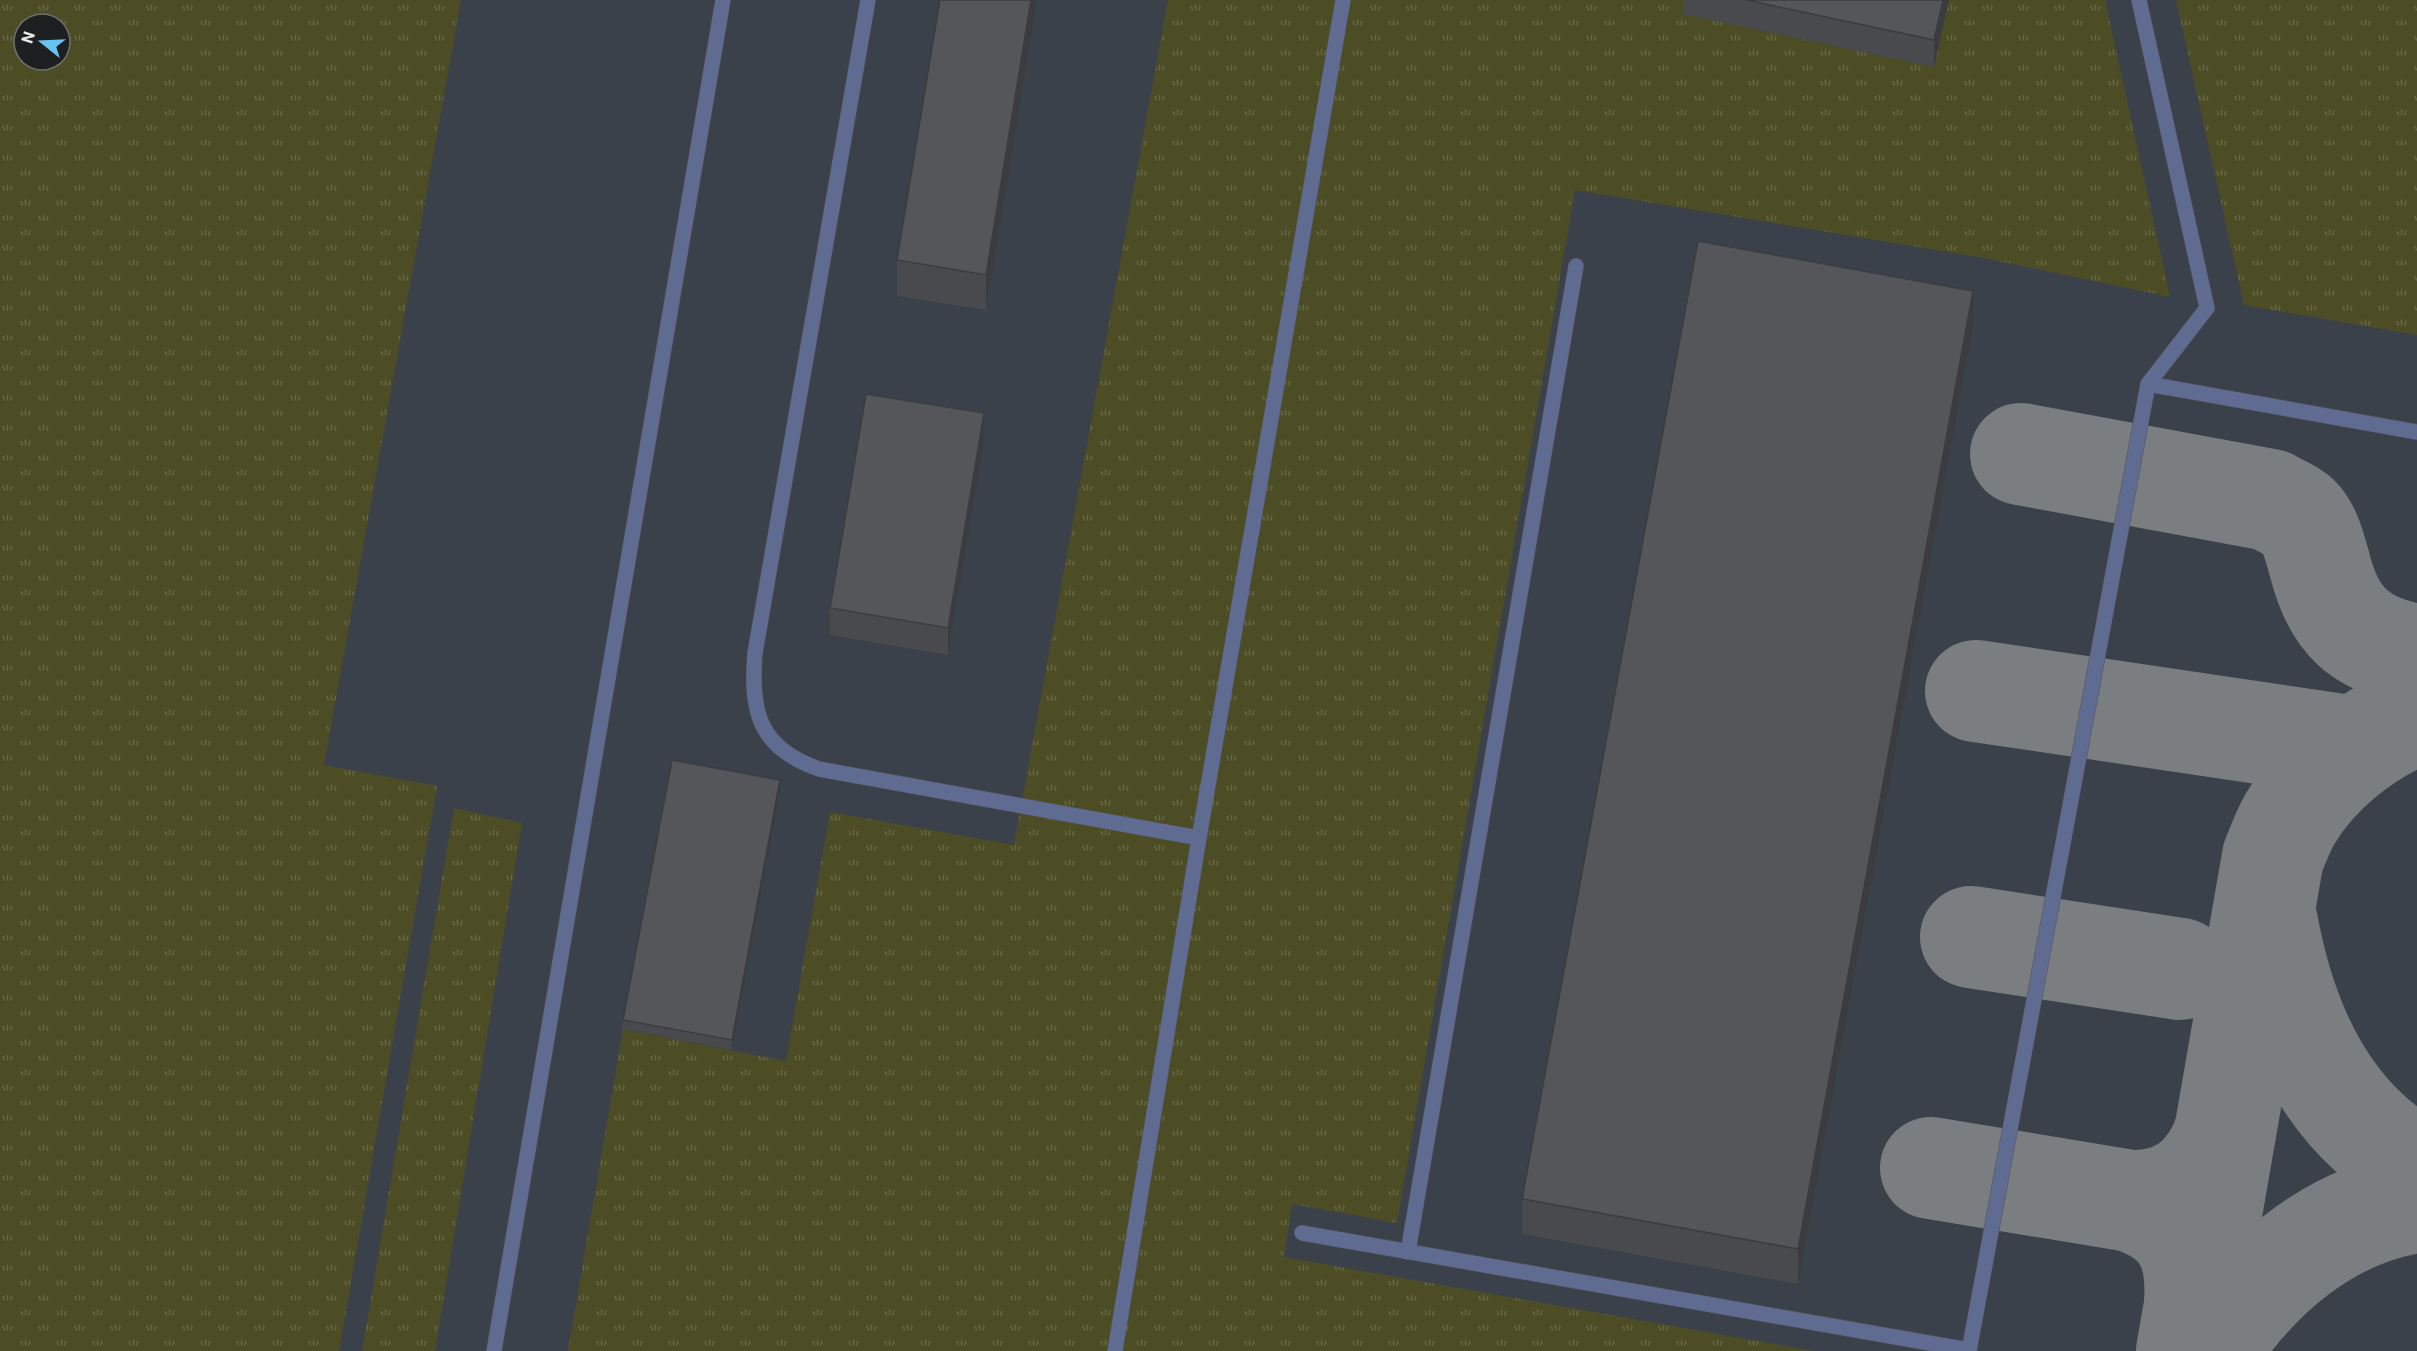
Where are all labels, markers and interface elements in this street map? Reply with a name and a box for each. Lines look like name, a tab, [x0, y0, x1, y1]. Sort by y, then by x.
north arrow	[12, 12, 72, 72]
text: N	[17, 29, 39, 46]

